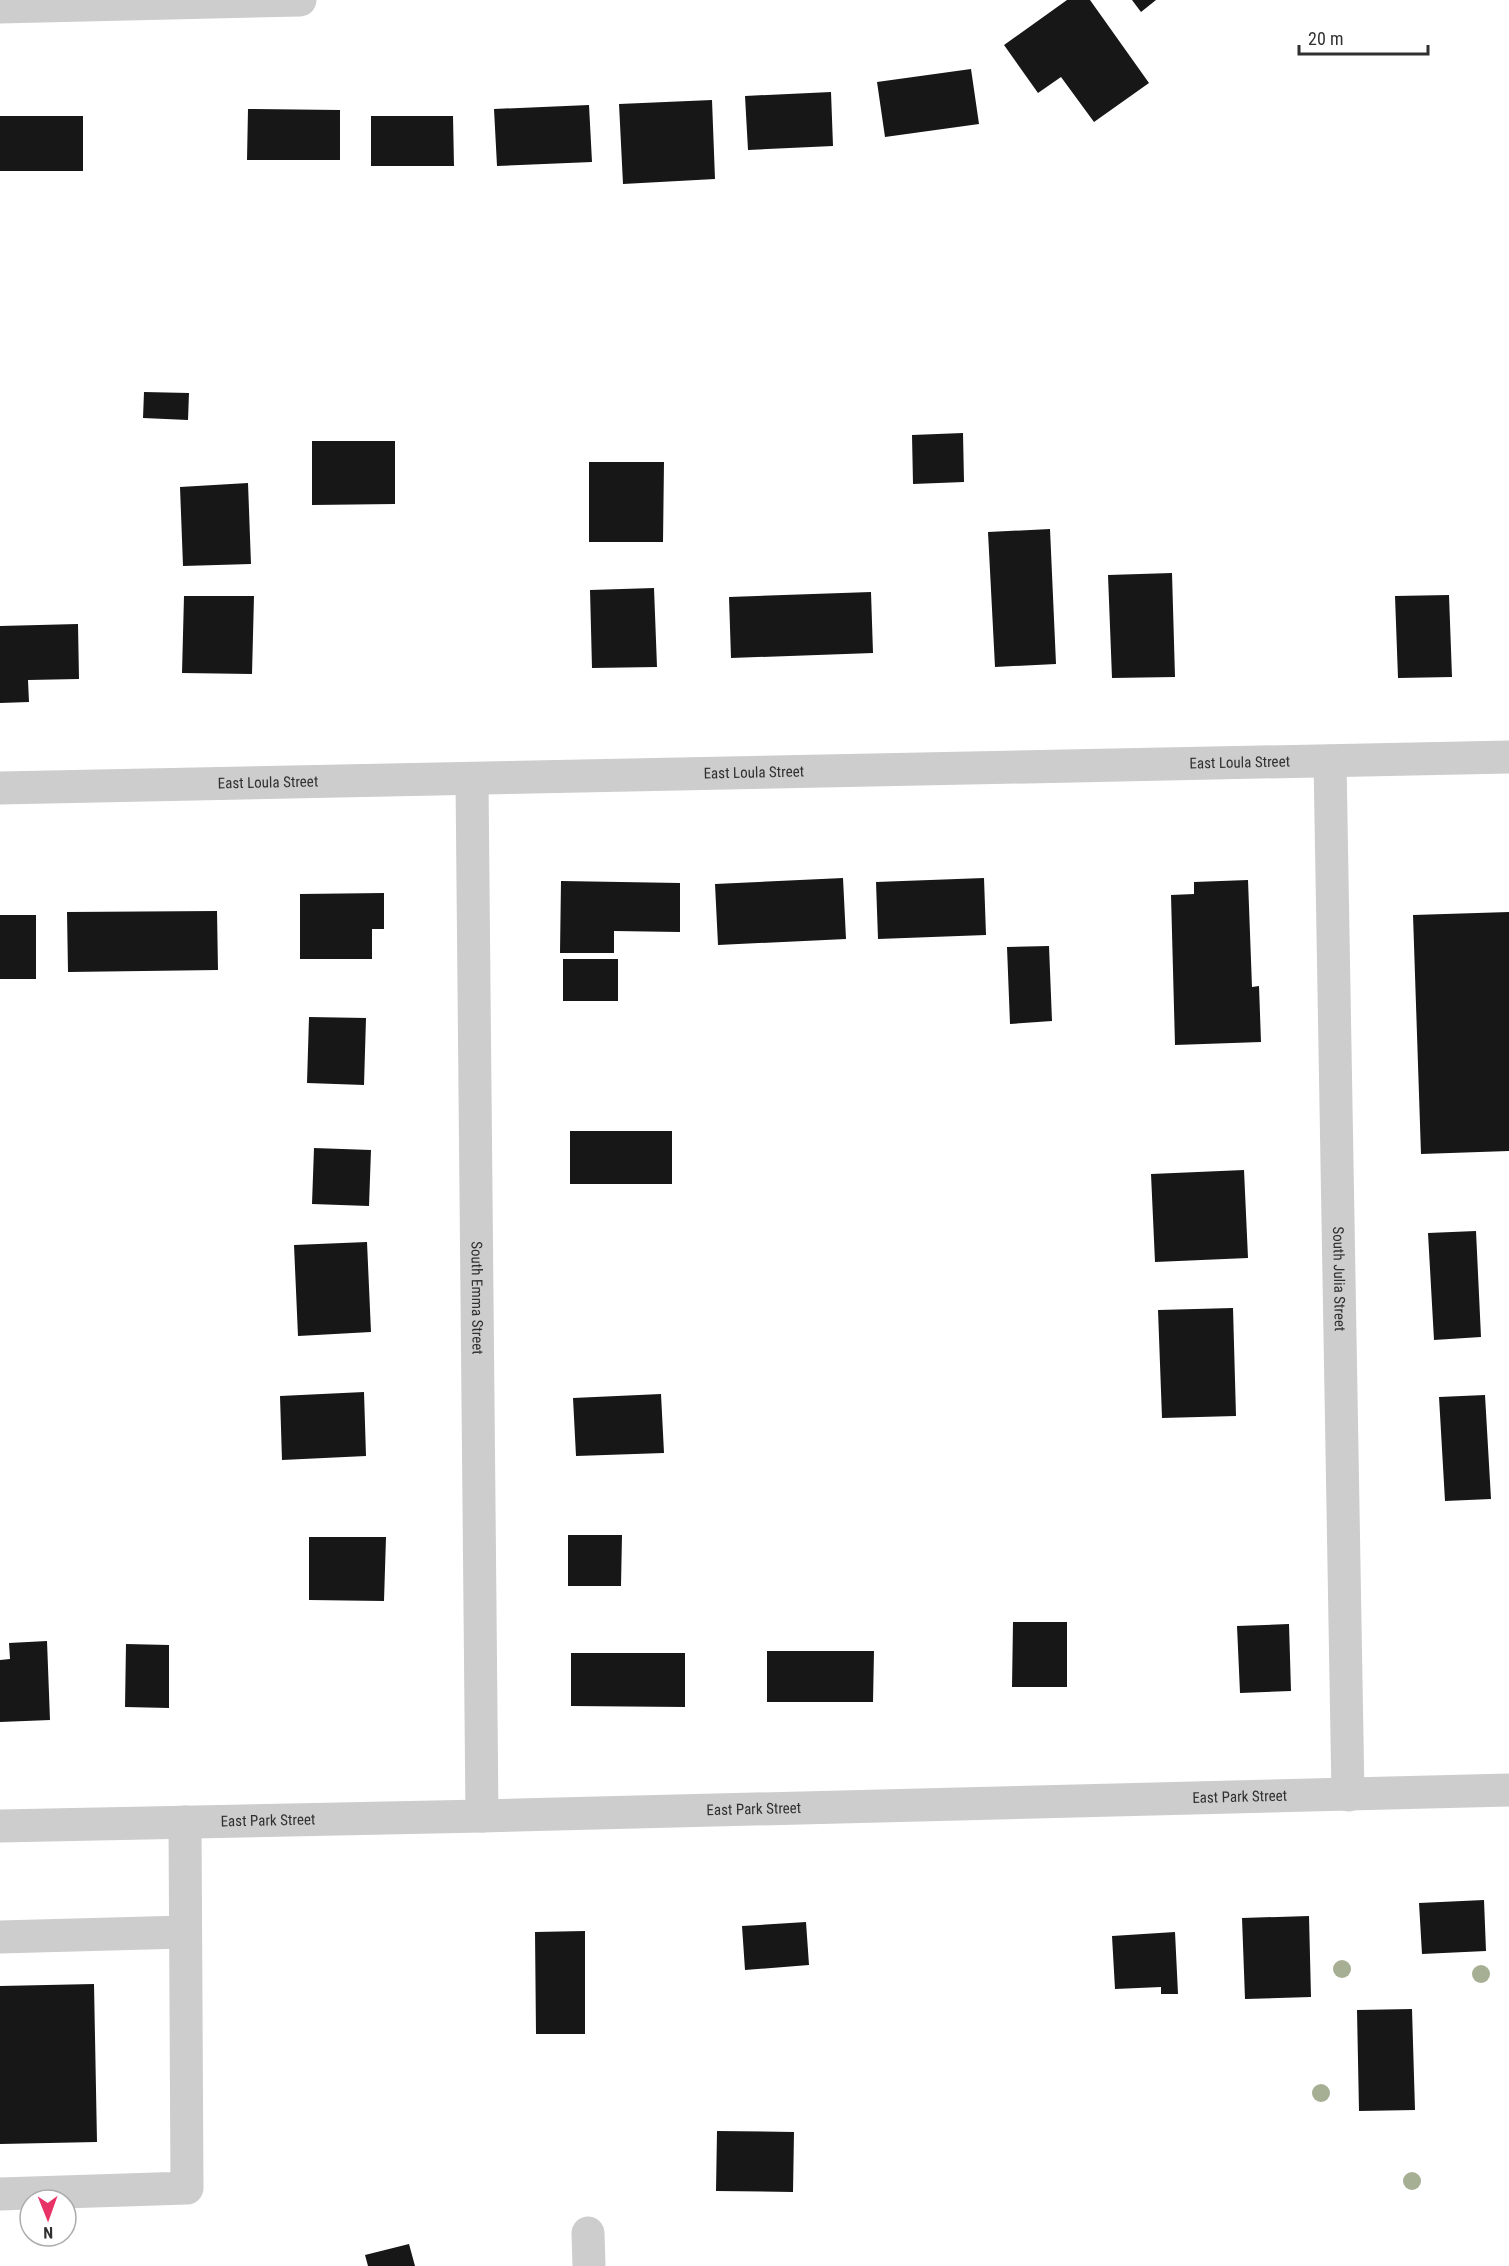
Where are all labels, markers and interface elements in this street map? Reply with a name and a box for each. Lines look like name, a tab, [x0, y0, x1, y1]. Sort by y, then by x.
scale bar	[1299, 18, 1428, 56]
text: 20 m	[1308, 28, 1343, 49]
street label: East Loula Street	[1189, 753, 1290, 773]
street label: East Loula Street	[703, 762, 804, 783]
street label: East Loula Street	[217, 772, 318, 793]
street label: South Julia Street	[1329, 1226, 1349, 1332]
street label: South Emma Street	[467, 1241, 487, 1355]
street label: East Park Street	[1192, 1787, 1287, 1807]
street label: East Park Street	[706, 1799, 801, 1819]
street label: East Park Street	[220, 1810, 316, 1830]
north arrow	[18, 2188, 78, 2248]
text: N	[43, 2223, 53, 2242]

